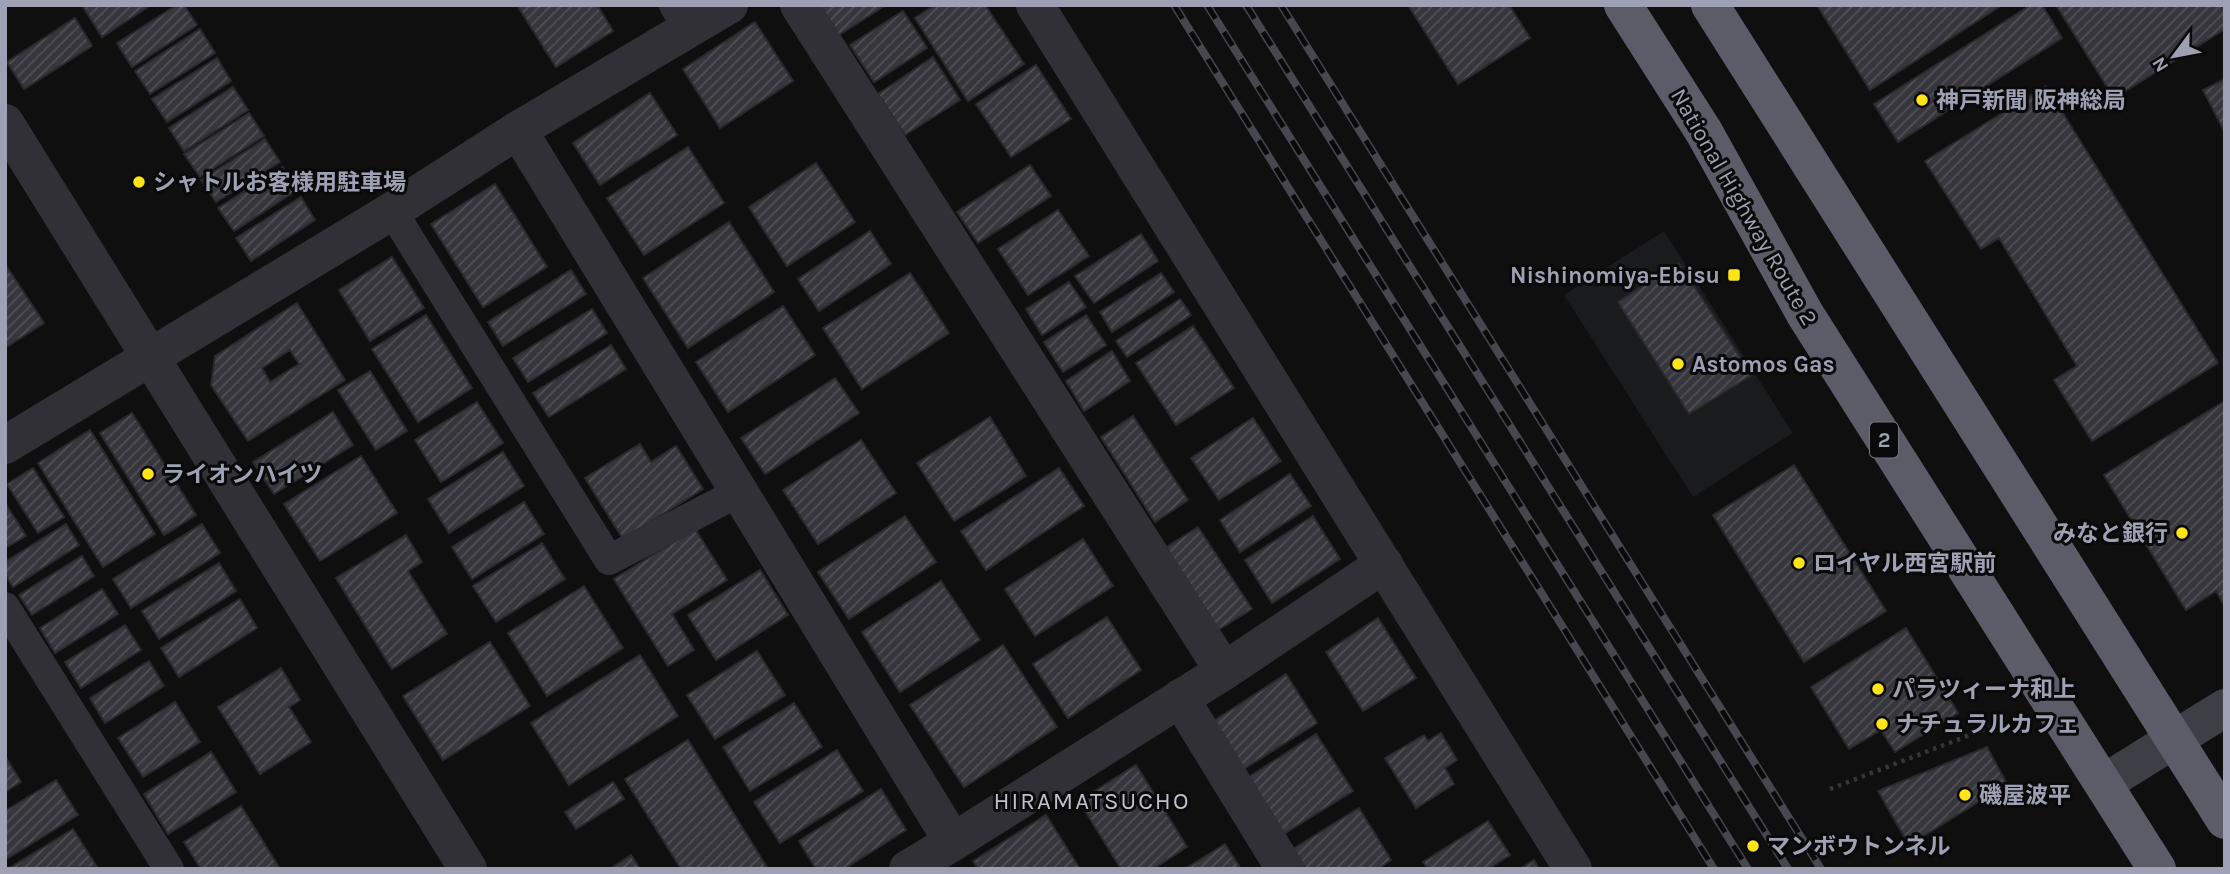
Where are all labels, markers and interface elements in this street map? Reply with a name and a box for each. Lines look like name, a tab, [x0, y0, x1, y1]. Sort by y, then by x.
north arrow	[2139, 21, 2209, 91]
text: N	[2147, 53, 2173, 76]
street label: National Highway Route 2	[1665, 84, 1823, 330]
place label: 神戸新聞 阪神総局	[1936, 87, 2126, 114]
marker: 神戸新聞 阪神総局	[1914, 92, 1930, 108]
place label: シャトルお客様用駐車場	[153, 169, 406, 196]
marker: シャトルお客様用駐車場	[131, 174, 147, 190]
place label: Nishinomiya-Ebisu	[1510, 262, 1720, 289]
marker: Nishinomiya-Ebisu	[1726, 267, 1742, 283]
place label: Astomos Gas	[1692, 351, 1835, 378]
marker: Astomos Gas	[1670, 356, 1686, 372]
road number: 2	[1870, 422, 1898, 458]
place label: ライオンハイツ	[162, 461, 323, 488]
marker: ライオンハイツ	[140, 466, 156, 482]
place label: みなと銀行	[2053, 520, 2168, 547]
marker: みなと銀行	[2174, 525, 2190, 541]
place label: ロイヤル西宮駅前	[1813, 550, 1996, 577]
marker: ロイヤル西宮駅前	[1791, 555, 1807, 571]
place label: パラツィーナ和上	[1892, 676, 2076, 703]
marker: パラツィーナ和上	[1870, 681, 1886, 697]
place label: ナチュラルカフェ	[1896, 711, 2079, 738]
marker: ナチュラルカフェ	[1874, 716, 1890, 732]
place label: 磯屋波平	[1979, 782, 2071, 809]
district label: HIRAMATSUCHO	[994, 787, 1190, 815]
marker: 磯屋波平	[1957, 787, 1973, 803]
place label: マンボウトンネル	[1767, 833, 1951, 860]
marker: マンボウトンネル	[1745, 838, 1761, 854]

